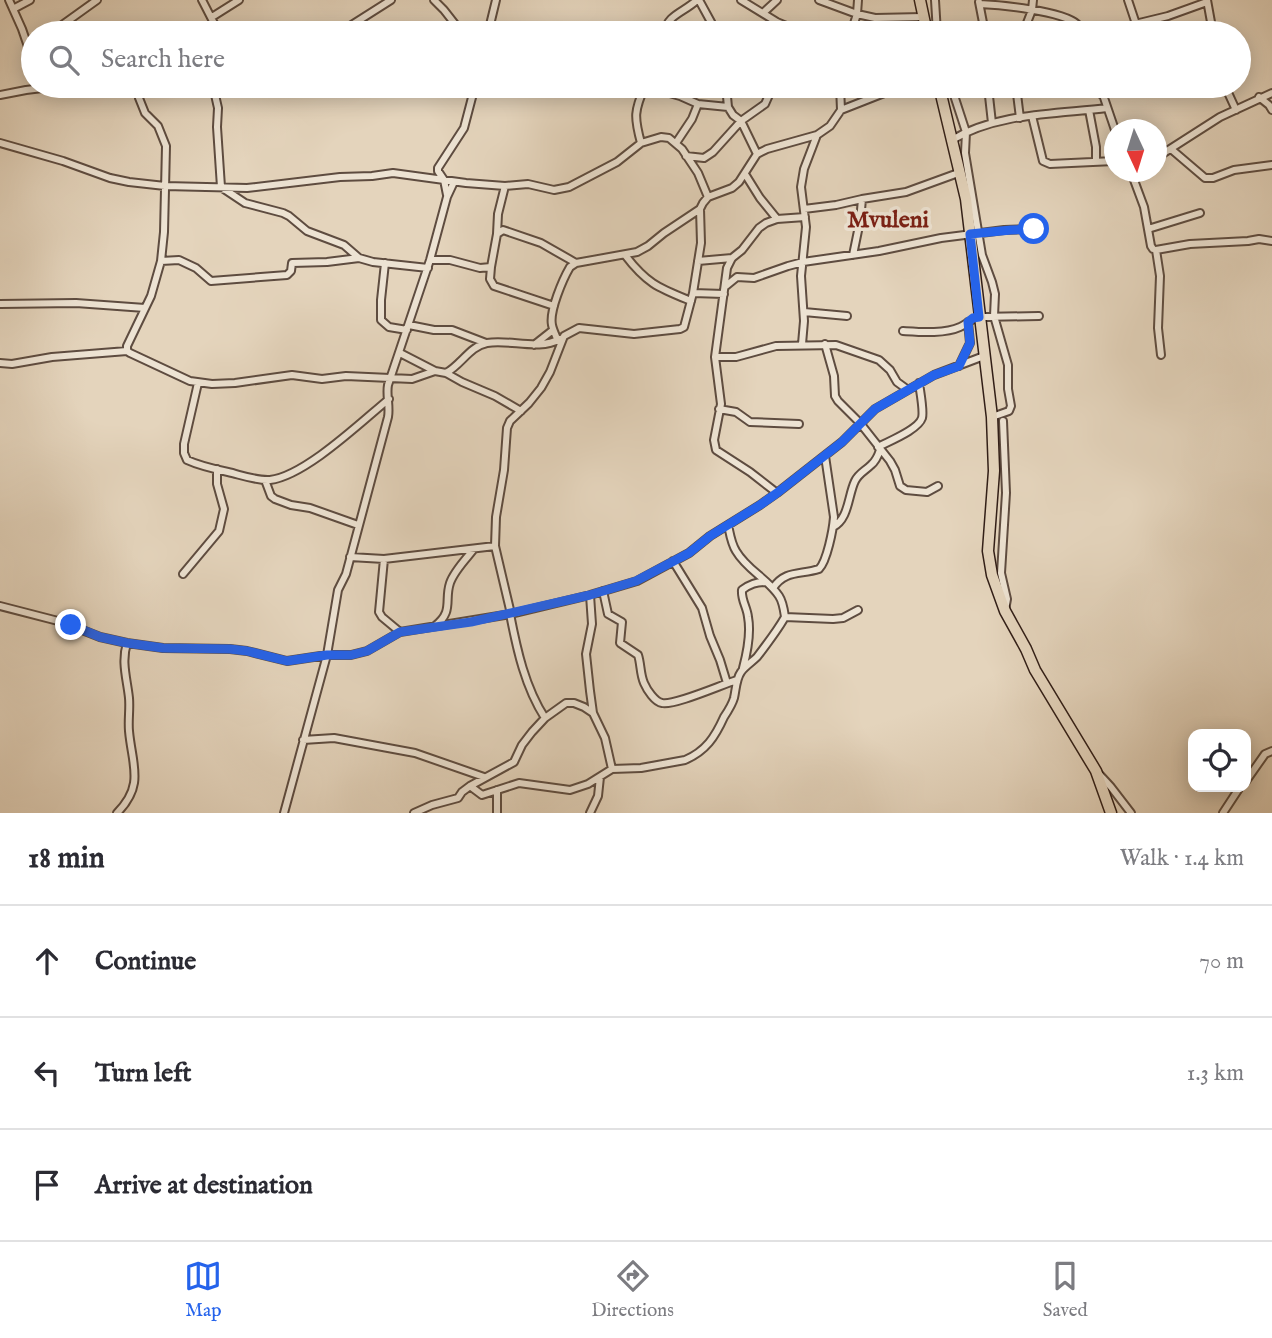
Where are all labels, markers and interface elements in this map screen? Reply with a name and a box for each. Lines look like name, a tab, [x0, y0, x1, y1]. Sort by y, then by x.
search box	[21, 21, 1251, 98]
icon: search	[45, 41, 83, 79]
text: Search here	[101, 43, 225, 76]
north arrow	[1104, 119, 1167, 182]
district label: Mvuleni	[847, 205, 929, 236]
route start	[1018, 213, 1049, 244]
route end	[55, 609, 86, 640]
map controls	[1188, 729, 1251, 792]
button: locate	[1188, 729, 1251, 792]
text: 18 min	[28, 840, 105, 878]
text: Walk · 1.4 km	[1120, 844, 1244, 873]
icon: ahead	[28, 942, 66, 980]
text: Continue	[95, 945, 196, 978]
text: 70 m	[1199, 947, 1244, 976]
icon: left	[28, 1054, 66, 1092]
text: Turn left	[95, 1057, 192, 1090]
text: 1.3 km	[1187, 1059, 1244, 1088]
icon: arrive	[28, 1166, 66, 1204]
text: Arrive at destination	[95, 1169, 313, 1202]
tab: Map	[184, 1257, 222, 1323]
tab: Directions	[591, 1257, 674, 1323]
tab: Saved	[1043, 1257, 1088, 1323]

